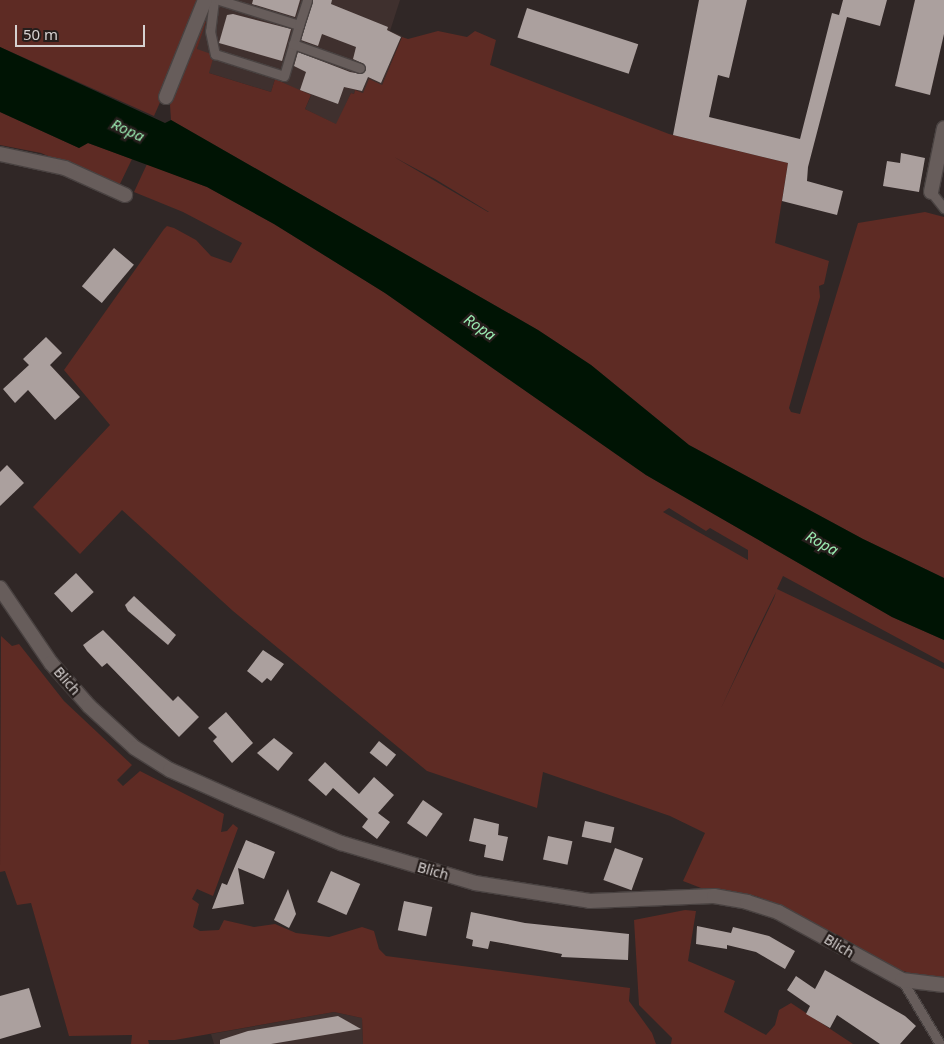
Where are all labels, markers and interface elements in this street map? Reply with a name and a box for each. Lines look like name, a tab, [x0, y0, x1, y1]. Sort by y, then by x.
scale bar	[18, 15, 148, 47]
text: 50 m	[23, 24, 58, 44]
water label: Ropa	[109, 115, 147, 145]
water label: Ropa	[461, 310, 499, 344]
water label: Ropa	[803, 527, 841, 559]
street label: Blich	[50, 664, 84, 698]
street label: Blich	[415, 859, 451, 883]
street label: Blich	[821, 931, 857, 961]

